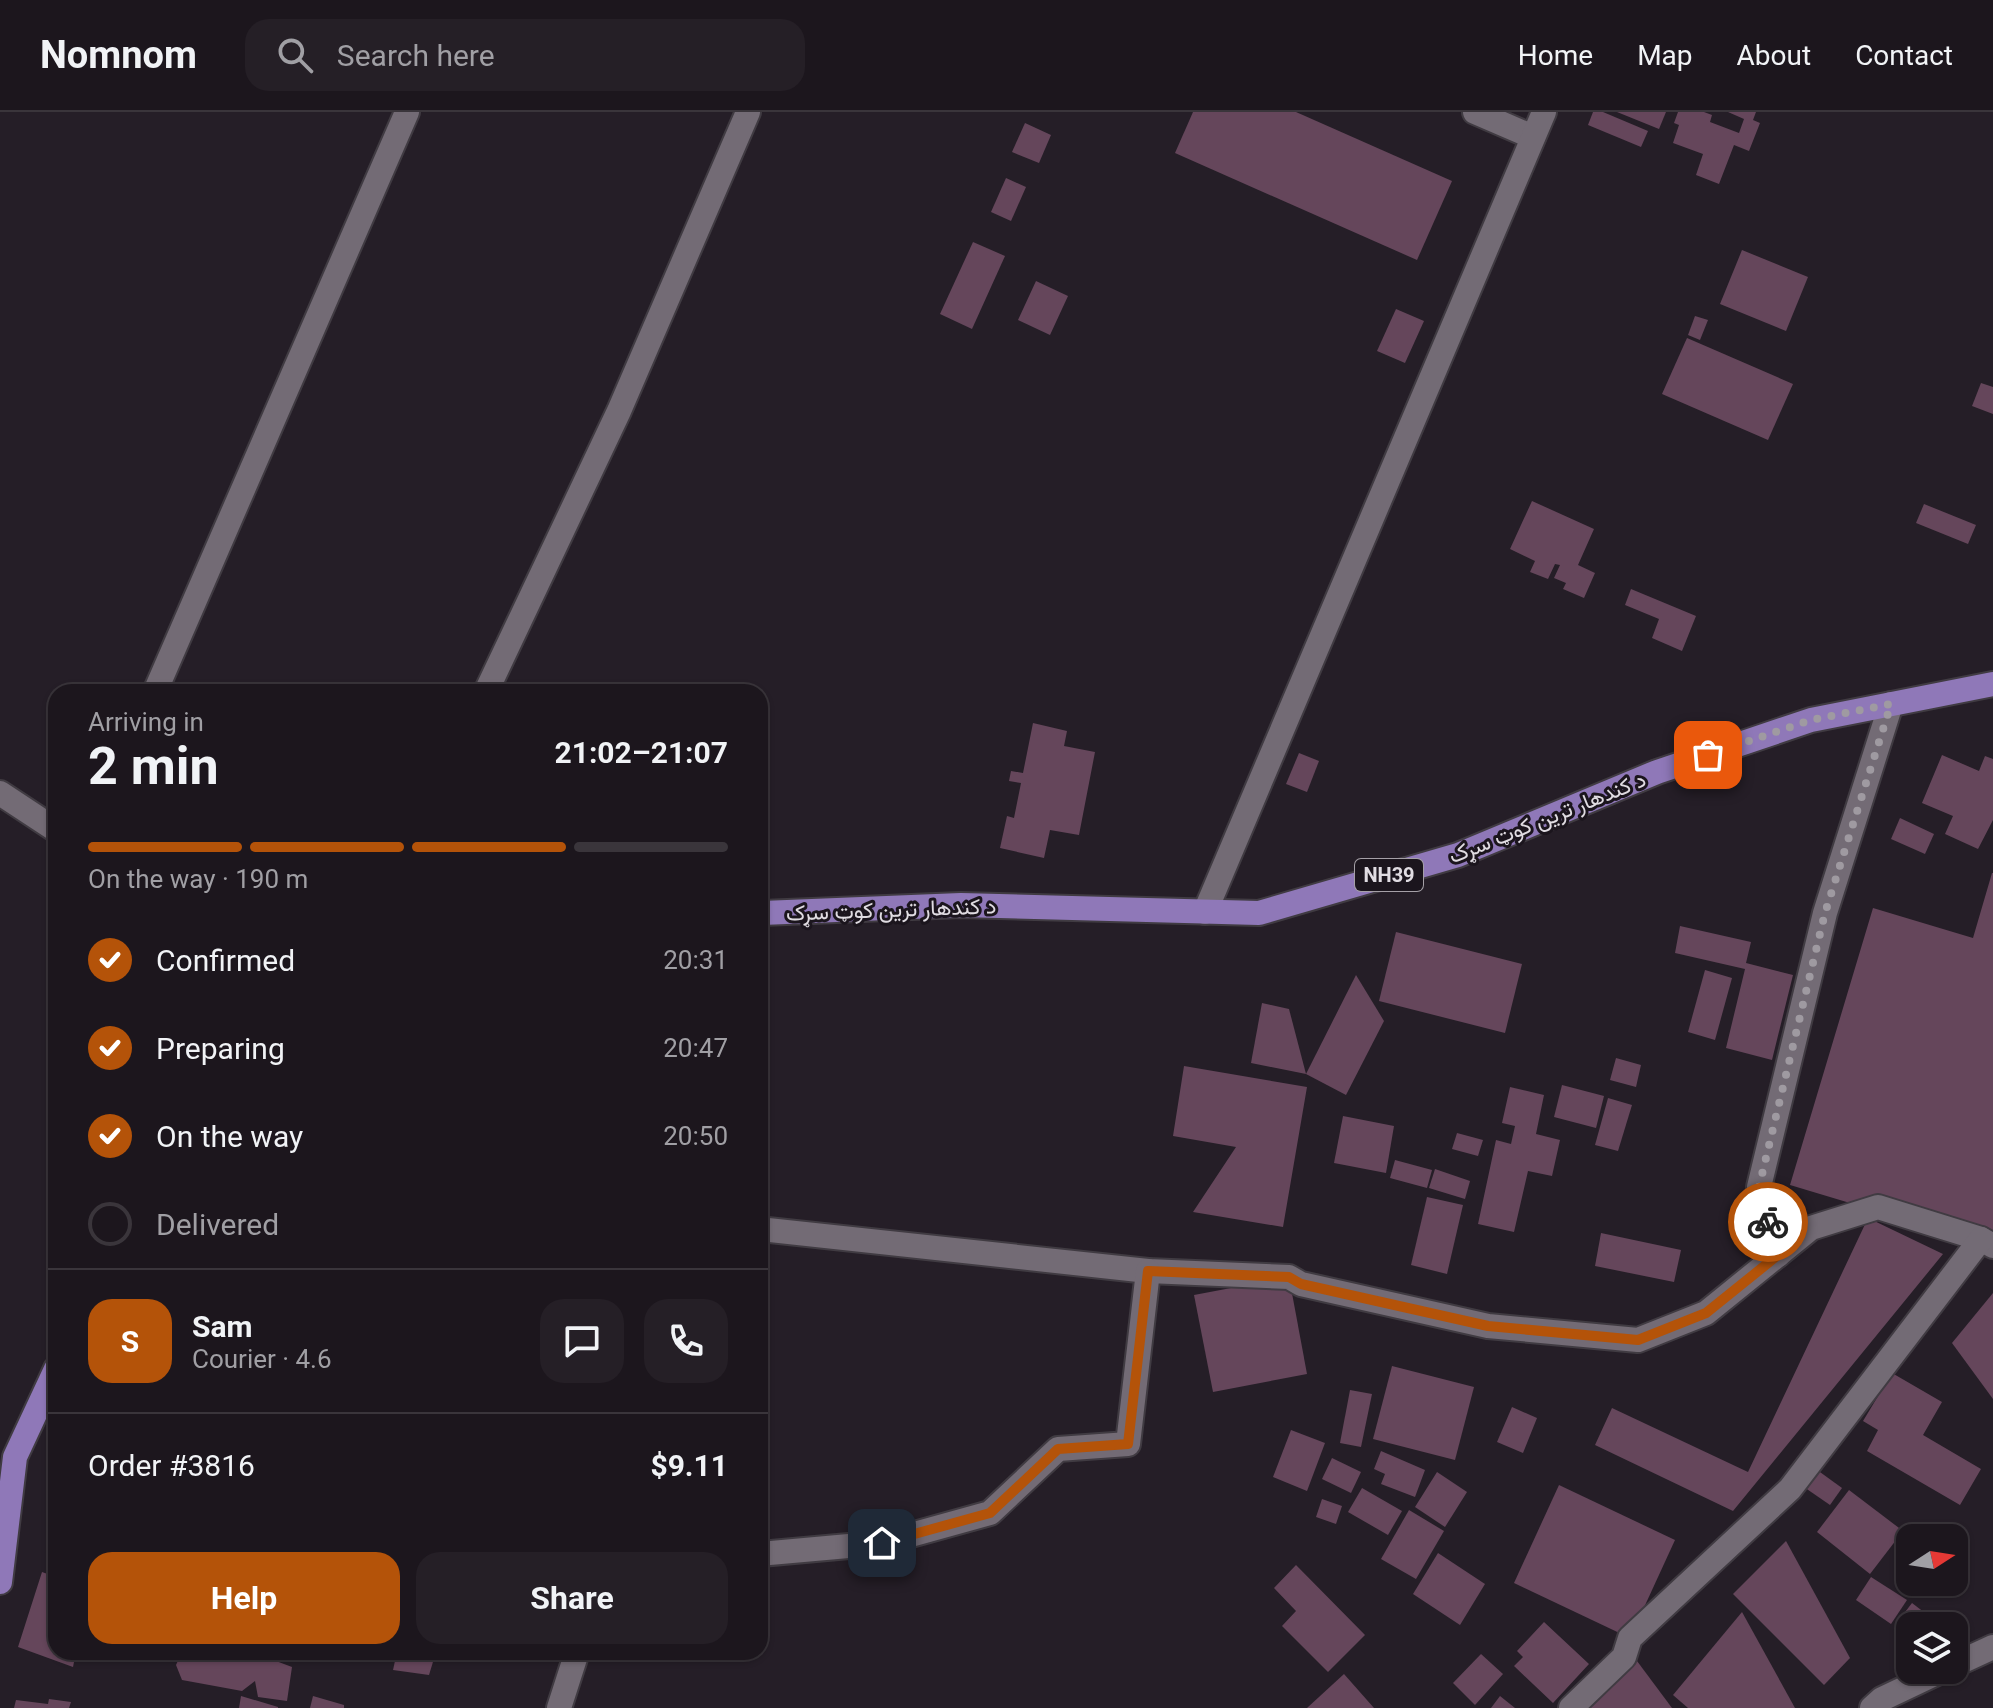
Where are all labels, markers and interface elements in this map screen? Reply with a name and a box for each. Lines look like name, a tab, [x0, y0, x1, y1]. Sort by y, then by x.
search box	[245, 19, 805, 91]
text: Nomnom	[40, 33, 197, 77]
icon: search	[273, 33, 317, 77]
text: Search here	[337, 38, 495, 73]
text: Home	[1518, 39, 1593, 72]
text: Map	[1637, 39, 1693, 72]
text: About	[1737, 39, 1811, 72]
text: Contact	[1855, 39, 1953, 72]
text: Arriving in	[88, 707, 204, 737]
pin	[1674, 721, 1742, 789]
icon: bag	[1686, 733, 1730, 777]
text: 21:02–21:07	[554, 735, 728, 770]
text: 2 min	[88, 736, 219, 797]
street label: د کندهار ترين کوټ سړک	[1445, 766, 1650, 870]
road number: NH39	[1355, 859, 1423, 891]
text: On the way · 190 m	[88, 864, 308, 894]
street label: د کندهار ترين کوټ سړک	[785, 893, 997, 928]
icon: check	[88, 938, 132, 982]
text: Confirmed	[156, 943, 295, 978]
text: 20:31	[663, 945, 728, 975]
icon: check	[88, 1026, 132, 1070]
text: Preparing	[156, 1031, 285, 1066]
text: 20:47	[663, 1033, 728, 1063]
icon: check	[88, 1114, 132, 1158]
text: On the way	[156, 1119, 303, 1154]
text: 20:50	[663, 1121, 728, 1151]
courier	[1728, 1182, 1808, 1262]
icon: bike	[1746, 1200, 1790, 1244]
text: Delivered	[156, 1207, 279, 1242]
button: chat	[540, 1299, 624, 1383]
button: phone	[644, 1299, 728, 1383]
text: Sam	[192, 1309, 253, 1344]
text: S	[121, 1324, 139, 1359]
text: Courier · 4.6	[192, 1344, 332, 1374]
text: Order #3816	[88, 1448, 255, 1483]
text: $9.11	[650, 1448, 728, 1483]
pin	[848, 1509, 916, 1577]
icon: home	[860, 1521, 904, 1565]
north arrow	[1896, 1524, 1968, 1596]
map controls	[1896, 1524, 1968, 1684]
button: Help	[88, 1552, 400, 1644]
button: Share	[416, 1552, 728, 1644]
button: layers	[1896, 1612, 1968, 1684]

